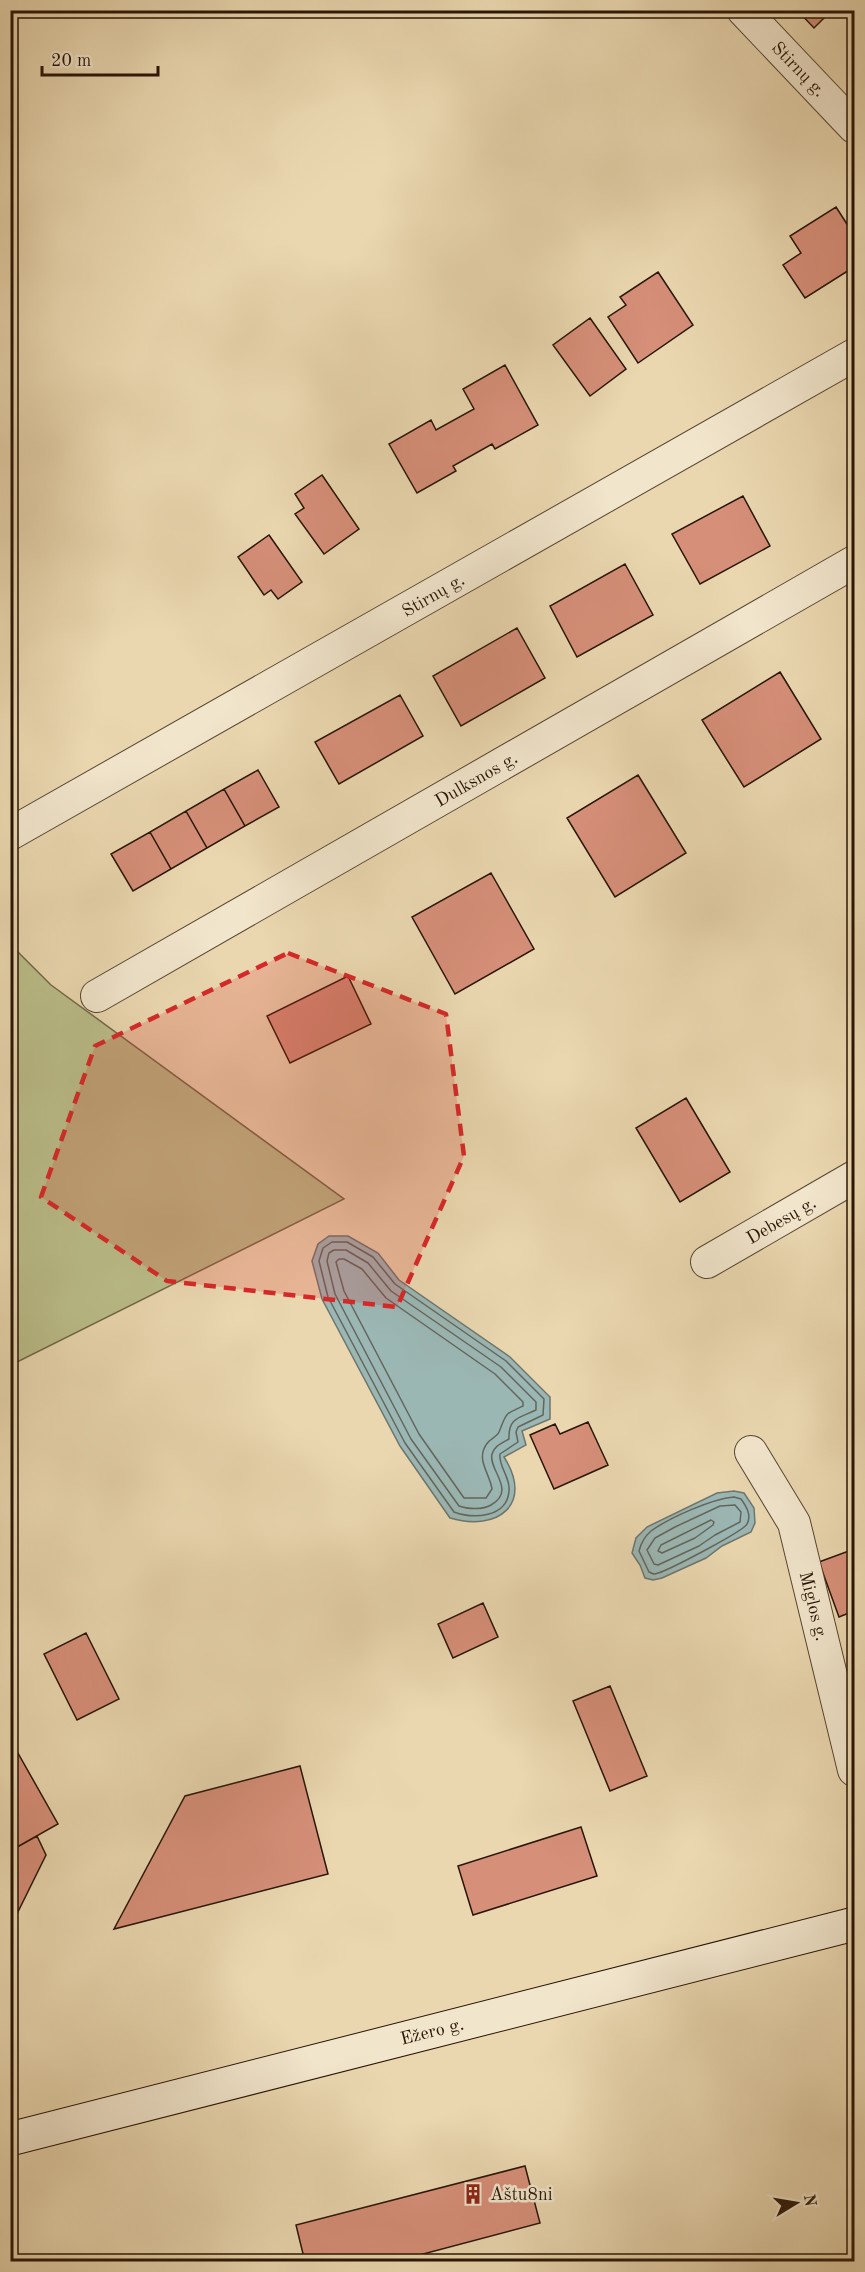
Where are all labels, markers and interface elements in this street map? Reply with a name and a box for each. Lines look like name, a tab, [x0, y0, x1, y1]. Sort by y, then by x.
scale bar	[42, 39, 158, 77]
street label: Stirnų g.	[768, 39, 829, 101]
text: 20 m	[51, 52, 91, 70]
street label: Stirnų g.	[399, 571, 468, 621]
street label: Dulksnos g.	[432, 749, 521, 811]
street label: Debesų g.	[744, 1194, 819, 1248]
street label: Miglos g.	[796, 1570, 830, 1643]
street label: Ežero g.	[399, 2015, 466, 2049]
north arrow	[766, 2173, 826, 2233]
building icon: Aštu8ni	[461, 2182, 485, 2206]
place label: Aštu8ni	[490, 2186, 553, 2204]
text: N	[800, 2193, 818, 2209]

